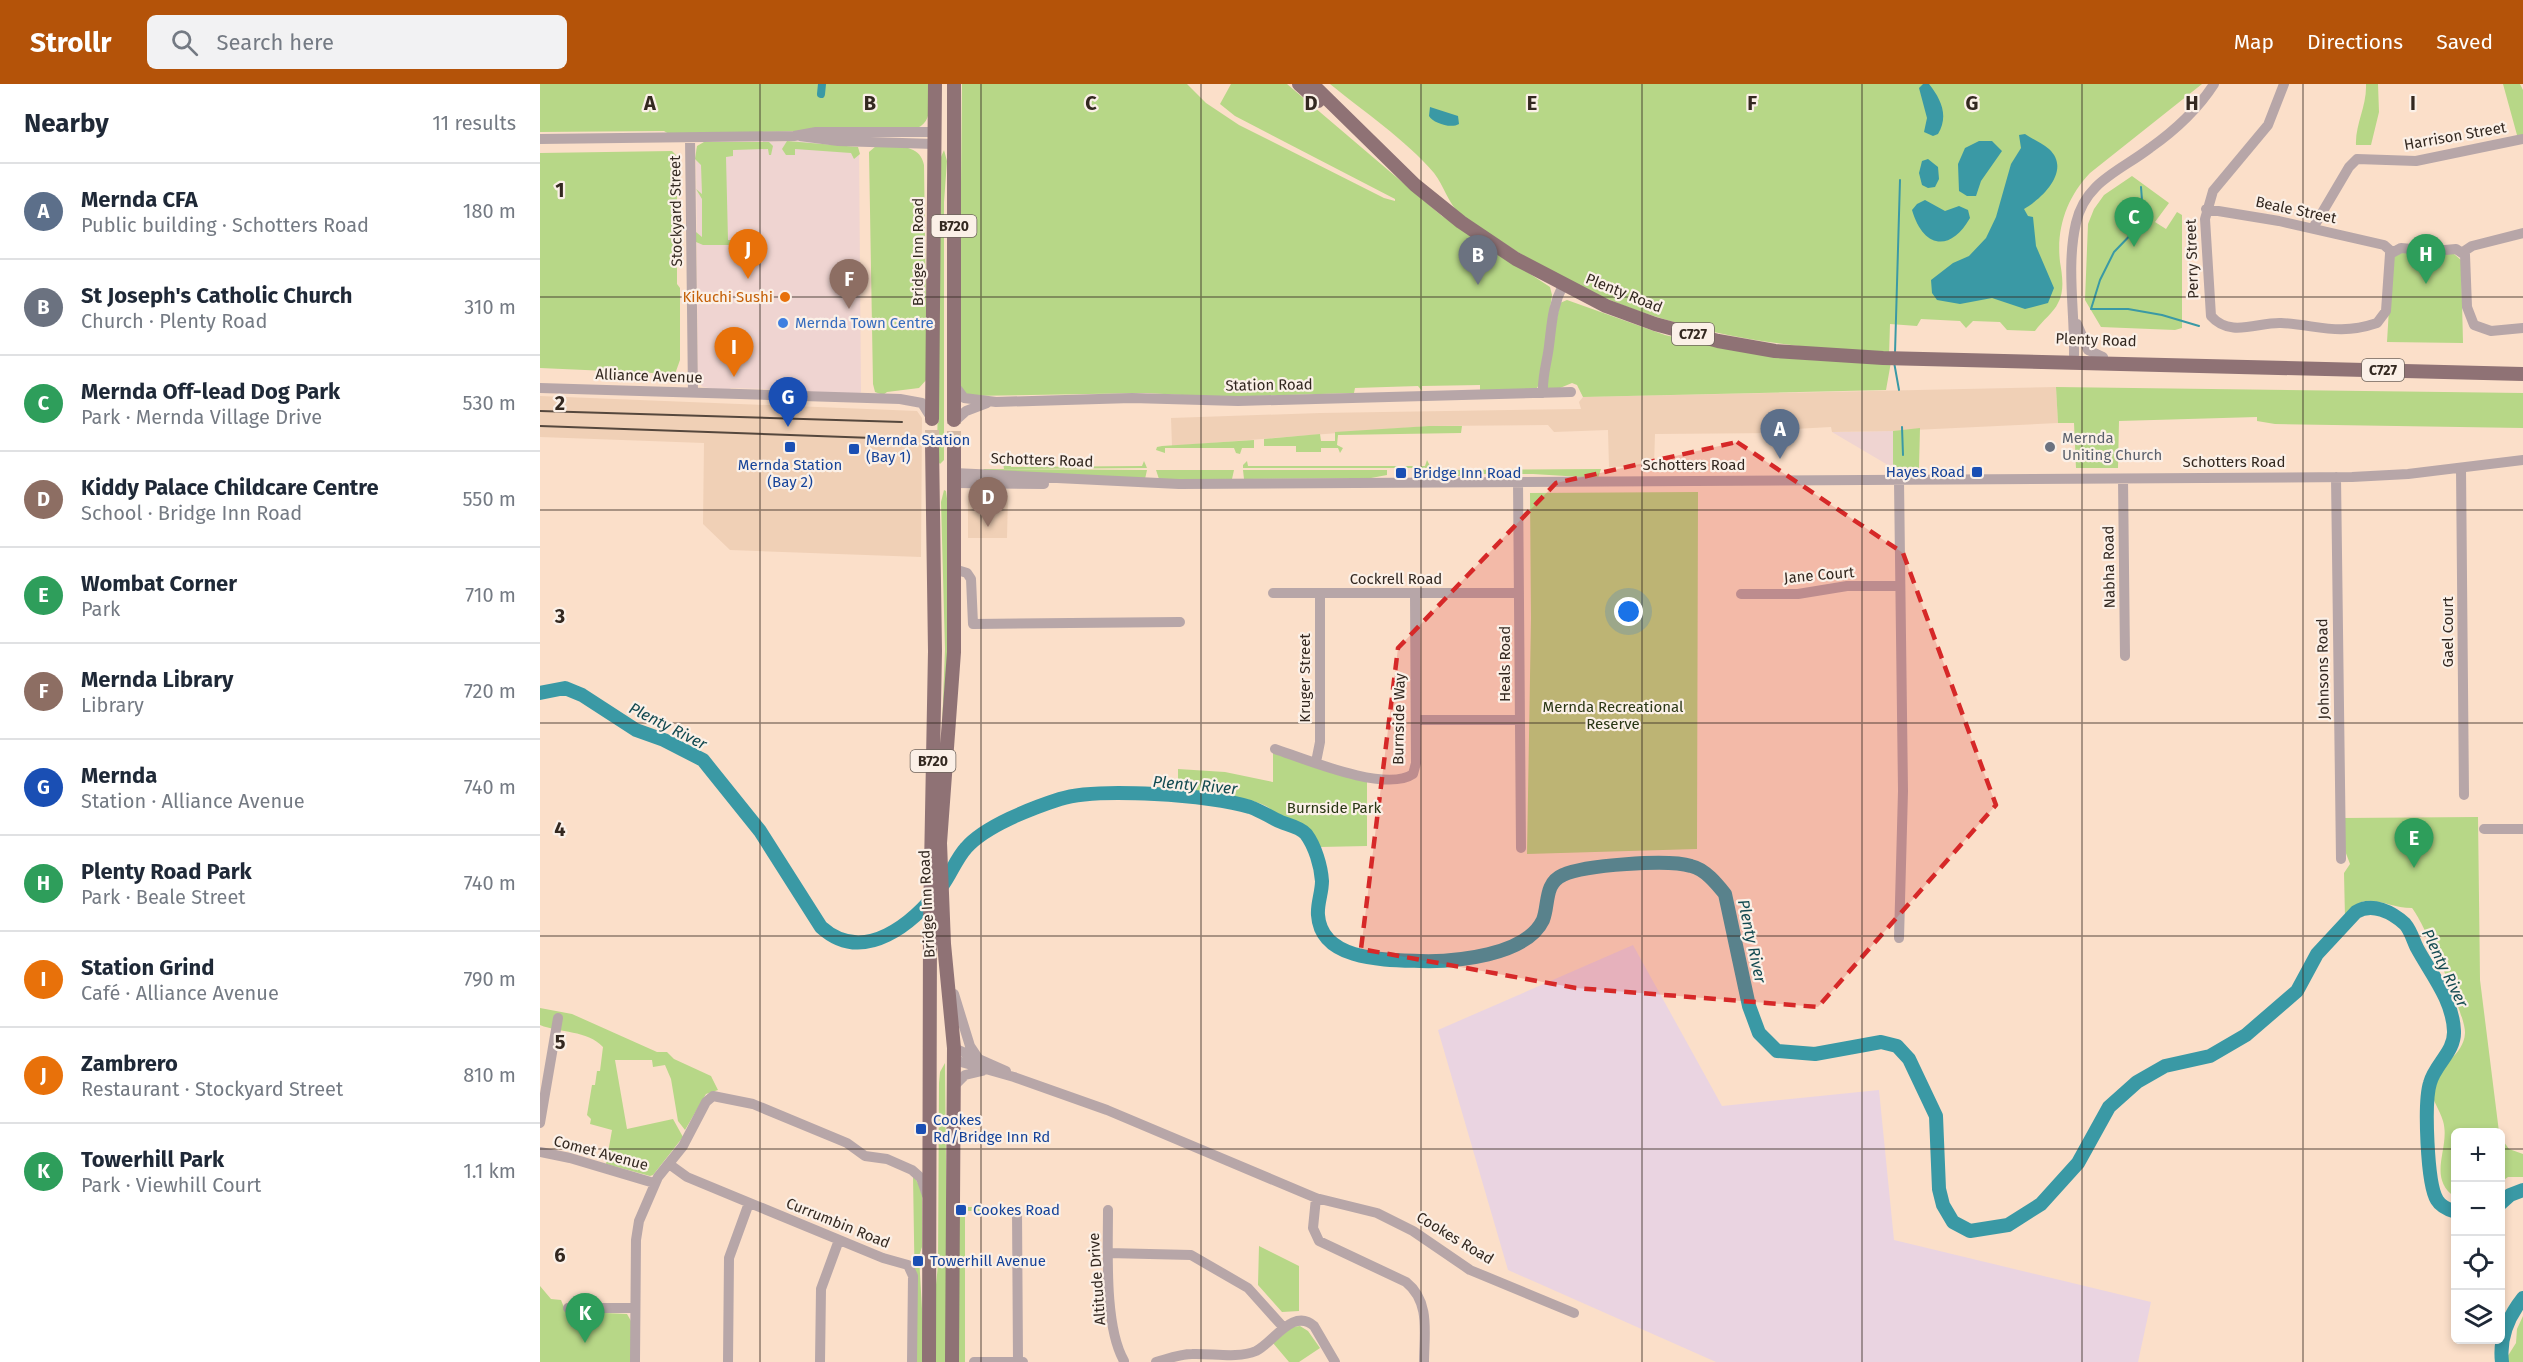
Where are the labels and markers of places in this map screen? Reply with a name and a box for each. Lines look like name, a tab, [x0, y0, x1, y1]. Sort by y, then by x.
pin: C	[2114, 198, 2154, 247]
pin: J	[728, 230, 768, 279]
pin: H	[2406, 234, 2446, 284]
pin: B	[1458, 236, 1498, 285]
pin: F	[830, 260, 868, 309]
place label: Kikuchi Sushi	[683, 288, 773, 306]
marker: Kikuchi Sushi	[778, 290, 792, 304]
place label: Mernda Town Centre	[795, 314, 934, 332]
marker: Mernda Town Centre	[776, 316, 790, 330]
pin: I	[714, 328, 754, 377]
pin: G	[768, 378, 808, 427]
pin: A	[1760, 410, 1800, 459]
place label: Mernda Uniting Church	[2062, 429, 2162, 464]
place label: Mernda Station (Bay 1)	[866, 431, 970, 466]
marker: Mernda Station (Bay 2)	[783, 440, 797, 454]
marker: Mernda Uniting Church	[2043, 440, 2057, 454]
marker: Mernda Station (Bay 1)	[847, 442, 861, 456]
place label: Mernda Station (Bay 2)	[738, 456, 842, 491]
place label: Hayes Road	[1886, 463, 1965, 481]
place label: Bridge Inn Road	[1413, 464, 1521, 482]
marker: Hayes Road	[1970, 465, 1984, 479]
marker: Bridge Inn Road	[1394, 466, 1408, 480]
pin: D	[968, 478, 1008, 527]
pin: E	[2394, 818, 2434, 868]
place label: Cookes Rd/Bridge Inn Rd	[933, 1111, 1050, 1146]
marker: Cookes Rd/Bridge Inn Rd	[914, 1122, 928, 1136]
place label: Cookes Road	[973, 1201, 1060, 1219]
marker: Cookes Road	[954, 1203, 968, 1217]
place label: Towerhill Avenue	[930, 1252, 1046, 1270]
marker: Towerhill Avenue	[911, 1254, 925, 1268]
pin: K	[566, 1294, 604, 1343]

